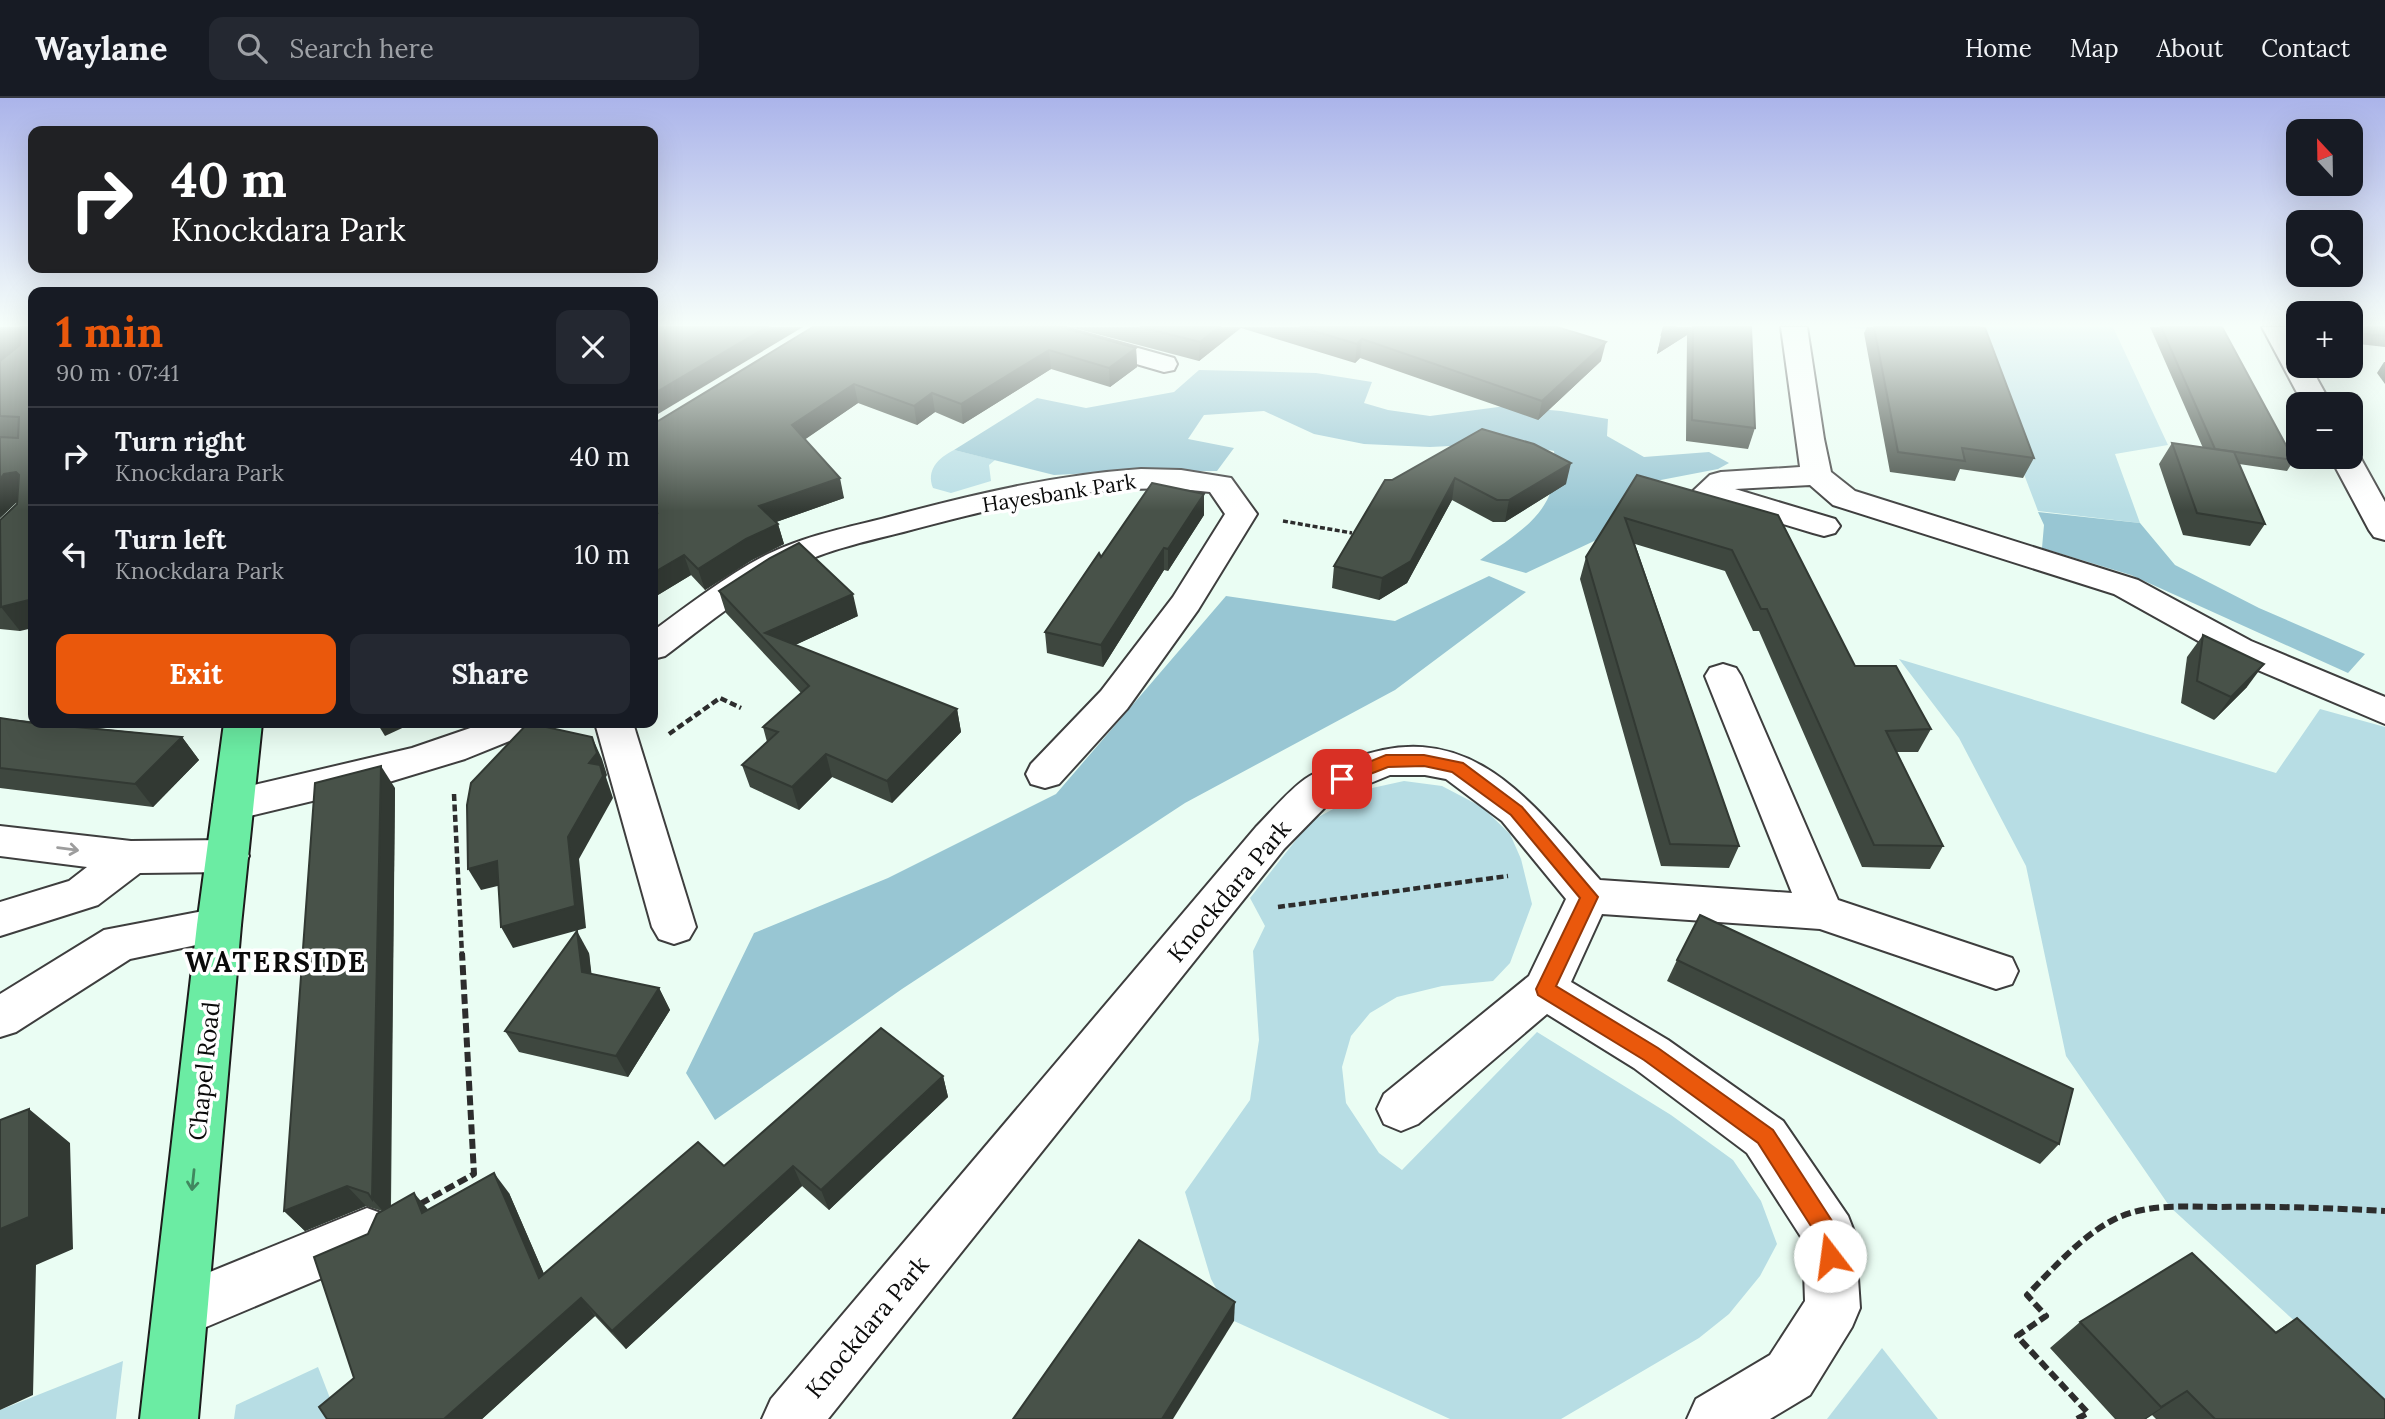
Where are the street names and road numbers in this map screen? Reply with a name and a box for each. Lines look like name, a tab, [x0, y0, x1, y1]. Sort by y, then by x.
street label: Hayesbank Park	[980, 467, 1138, 518]
street label: Knockdara Park	[1161, 814, 1298, 968]
street label: Chapel Road	[181, 1000, 227, 1142]
street label: Knockdara Park	[799, 1250, 936, 1404]

